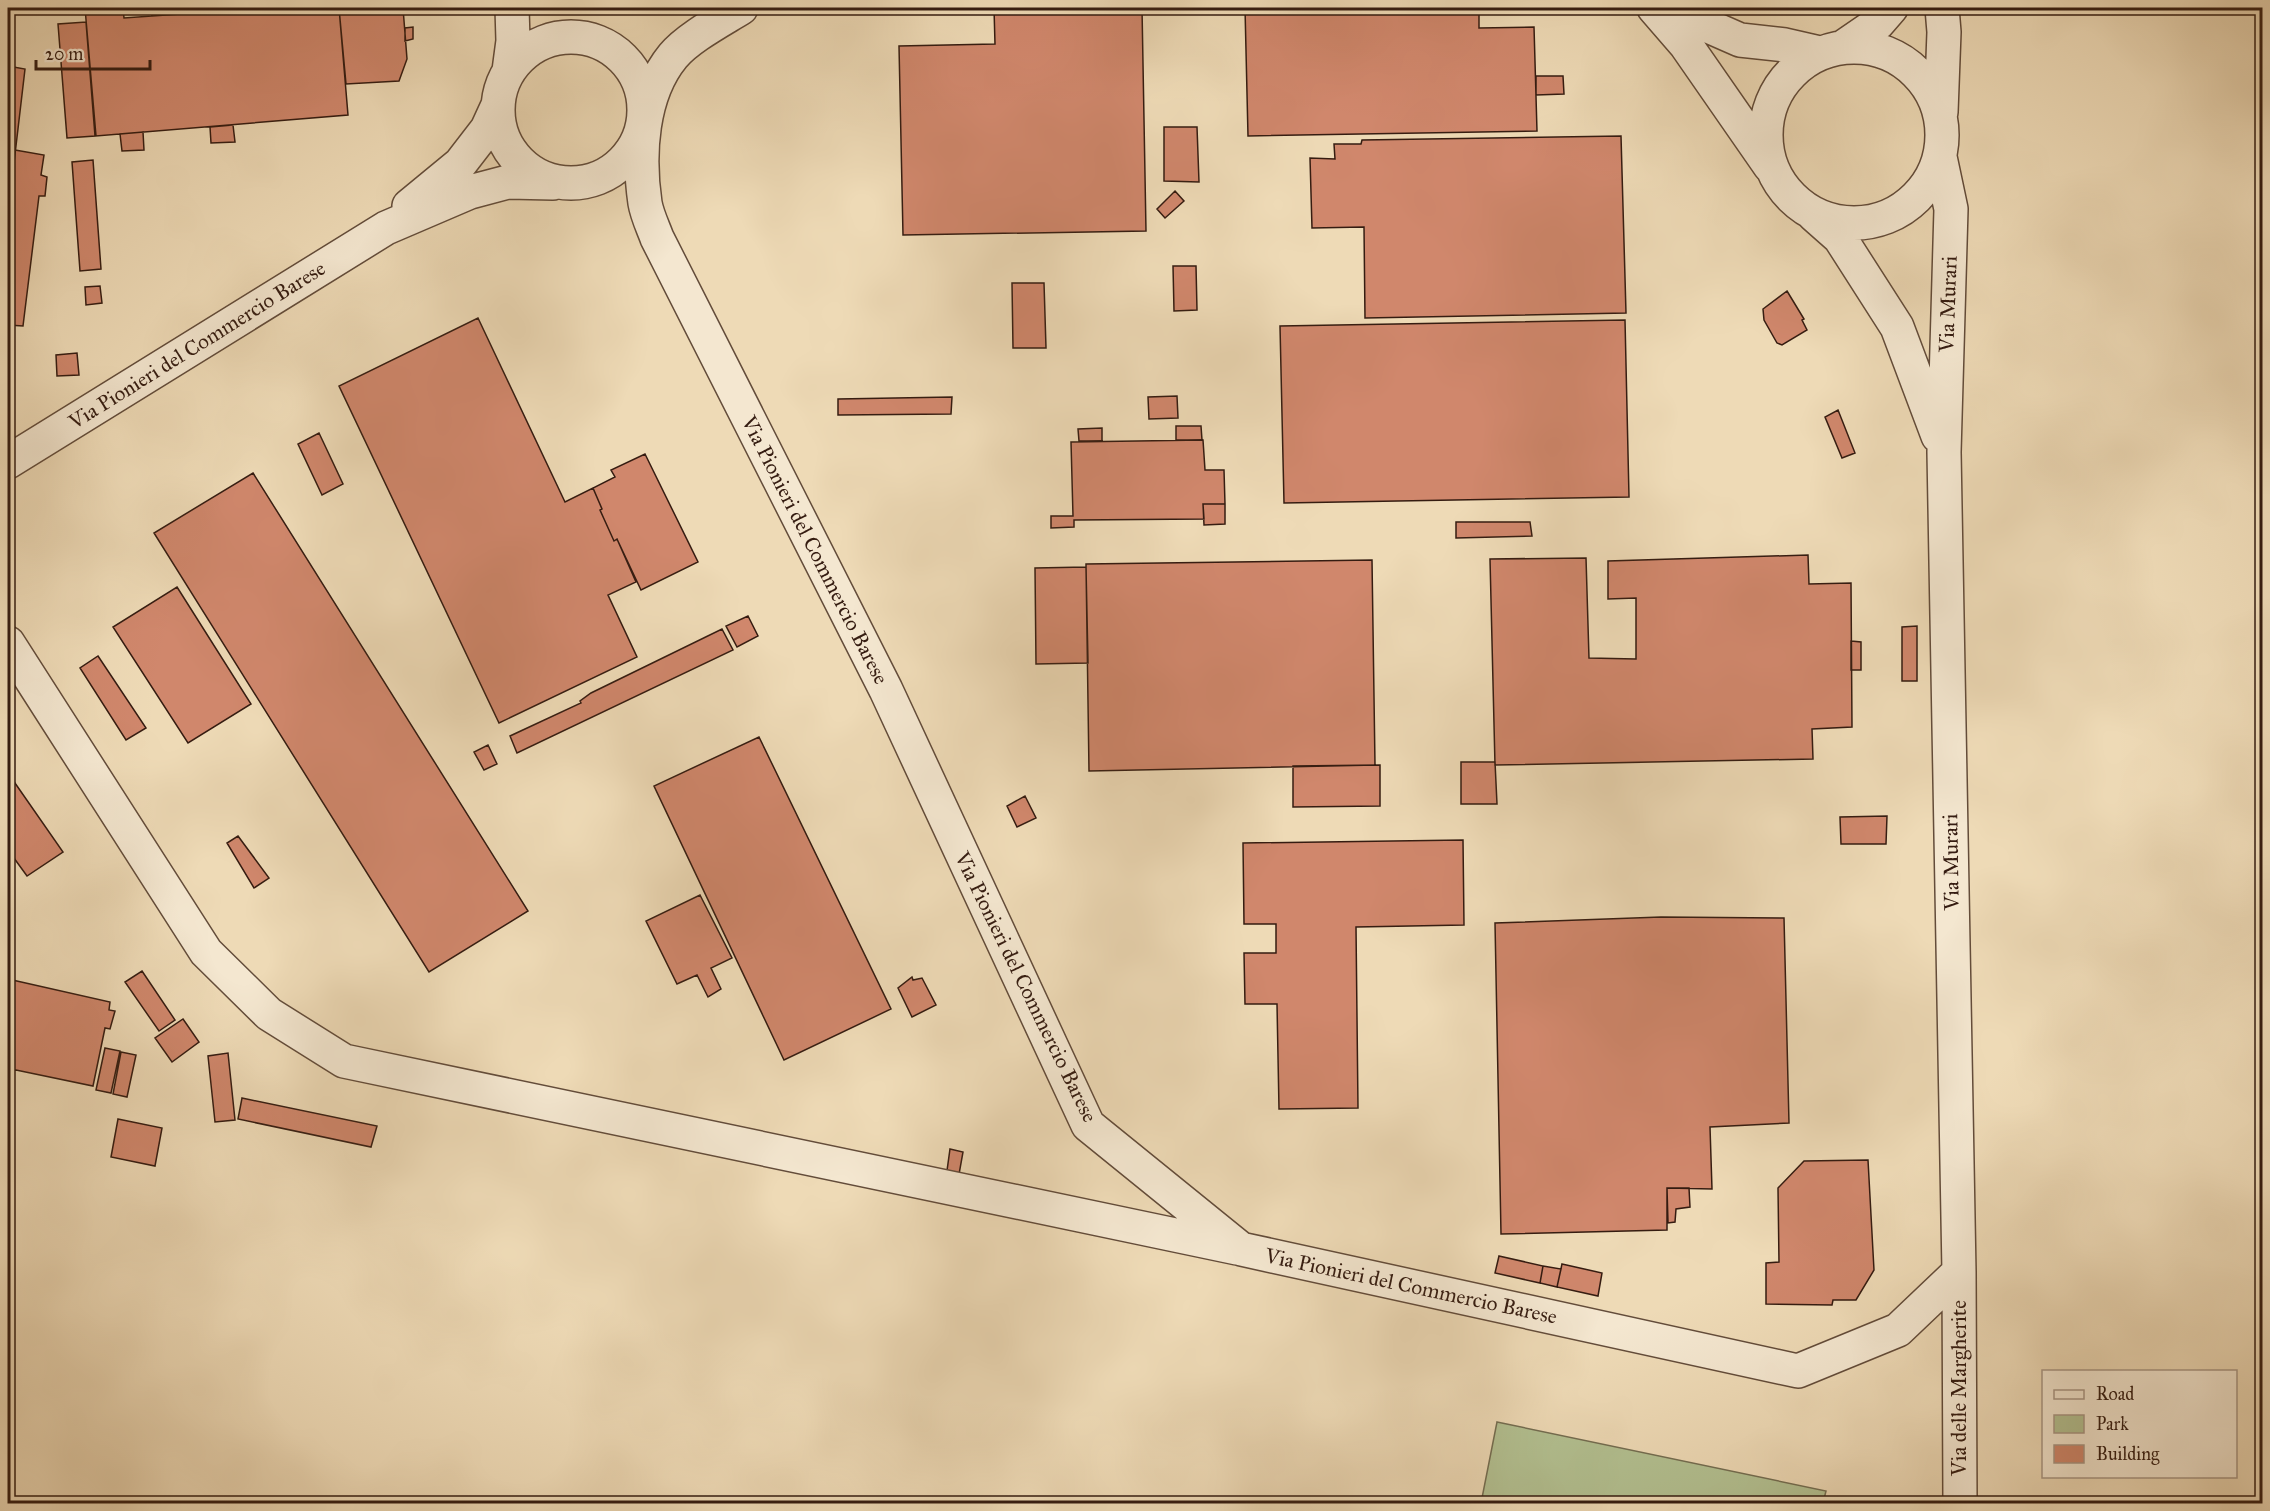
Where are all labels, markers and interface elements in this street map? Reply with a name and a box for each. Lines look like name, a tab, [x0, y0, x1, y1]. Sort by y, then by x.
scale bar	[36, 33, 150, 71]
text: 20 m	[45, 43, 83, 65]
street label: Via Pionieri del Commercio Barese	[63, 255, 330, 435]
street label: Via Murari	[1933, 255, 1963, 354]
street label: Via Pionieri del Commercio Barese	[735, 411, 894, 689]
street label: Via Murari	[1937, 813, 1965, 912]
street label: Via Pionieri del Commercio Barese	[949, 847, 1103, 1127]
street label: Via Pionieri del Commercio Barese	[1262, 1242, 1560, 1330]
street label: Via delle Margherite	[1946, 1300, 1972, 1477]
legend	[2042, 1370, 2237, 1478]
text: Road	[2096, 1383, 2134, 1405]
text: Park	[2096, 1413, 2129, 1435]
text: Building	[2096, 1443, 2160, 1466]

